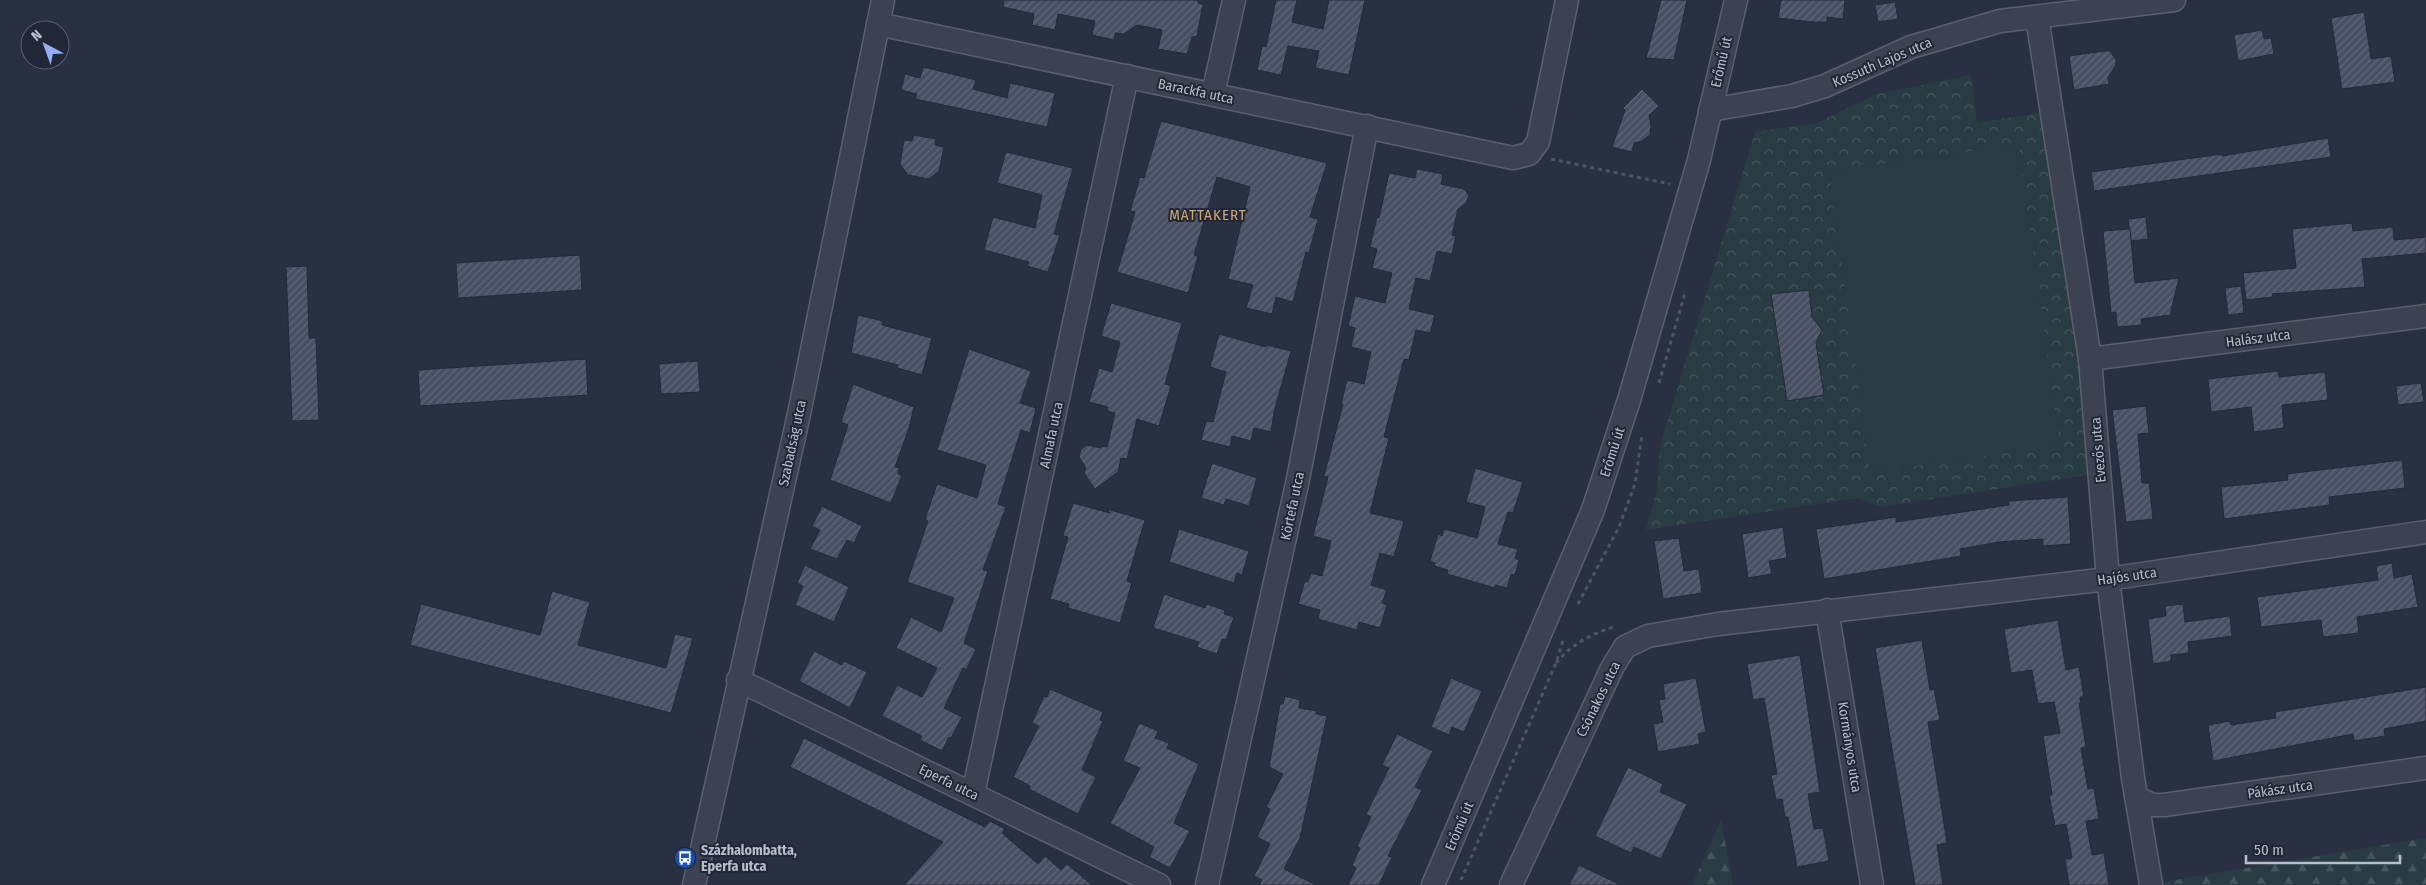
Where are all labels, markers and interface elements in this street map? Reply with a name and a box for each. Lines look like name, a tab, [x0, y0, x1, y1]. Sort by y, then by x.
north arrow	[20, 20, 70, 70]
text: N	[28, 26, 46, 45]
street label: Kossuth Lajos utca	[1830, 34, 1935, 91]
street label: Erőmű út	[1707, 35, 1736, 89]
street label: Barackfa utca	[1157, 75, 1235, 108]
district label: MATTAKERT	[1169, 206, 1247, 224]
street label: Halász utca	[2225, 326, 2291, 351]
street label: Szabadság utca	[775, 398, 810, 488]
street label: Almafa utca	[1036, 400, 1067, 470]
street label: Evezős utca	[2087, 416, 2110, 483]
street label: Erőmű út	[1596, 425, 1629, 479]
street label: Körtefa utca	[1277, 470, 1308, 542]
street label: Hajós utca	[2096, 564, 2158, 589]
street label: Csónakos utca	[1573, 659, 1624, 740]
street label: Kormányos utca	[1834, 701, 1865, 794]
street label: Eperfa utca	[916, 761, 981, 804]
street label: Pákász utca	[2246, 776, 2314, 802]
street label: Erőmű út	[1442, 799, 1478, 853]
scale bar	[2246, 832, 2400, 864]
text: 50 m	[2254, 841, 2284, 859]
place label: Százhalombatta, Eperfa utca	[701, 842, 797, 875]
bus stop icon: Százhalombatta, Eperfa utca	[673, 846, 697, 870]

